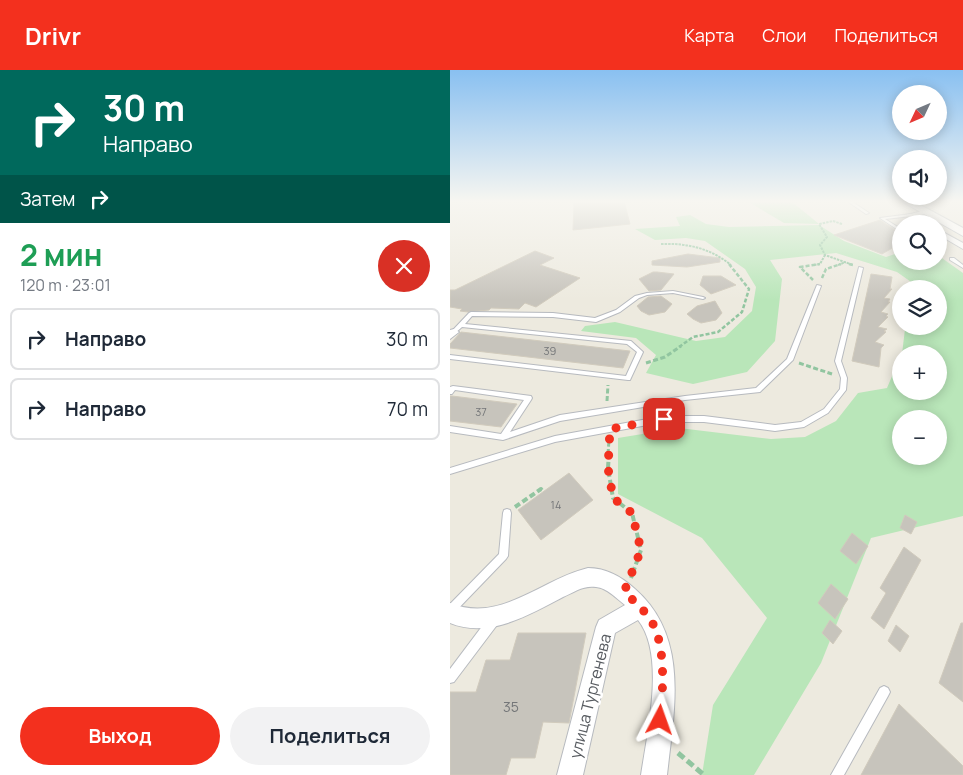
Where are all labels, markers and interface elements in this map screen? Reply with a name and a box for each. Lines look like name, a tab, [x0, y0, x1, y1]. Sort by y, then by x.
text: Drivr	[25, 19, 81, 52]
text: Карта	[684, 23, 734, 47]
text: Слои	[762, 23, 806, 47]
text: Поделиться	[834, 23, 938, 47]
text: 30 m	[103, 84, 185, 132]
north arrow	[892, 85, 948, 140]
map controls	[892, 85, 947, 465]
icon: right	[20, 90, 85, 155]
text: Направо	[103, 129, 193, 159]
button: sound	[892, 150, 947, 205]
icon: right	[85, 185, 113, 213]
text: Затем	[20, 186, 75, 212]
button: search	[892, 215, 947, 270]
text: 2 мин	[20, 234, 103, 275]
button: close	[378, 240, 430, 292]
text: 120 m · 23:01	[20, 274, 111, 296]
button: layers	[892, 280, 947, 335]
icon: right	[22, 325, 50, 353]
text: Направо	[65, 326, 146, 352]
text: 30 m	[386, 326, 428, 352]
house number: 39	[544, 343, 557, 358]
button: +	[892, 345, 947, 400]
icon: right	[22, 395, 50, 423]
text: Направо	[65, 396, 146, 422]
text: 70 m	[387, 396, 428, 422]
pin	[643, 398, 685, 440]
house number: 37	[475, 404, 487, 419]
icon: arrive	[650, 405, 678, 433]
button: −	[892, 410, 947, 465]
house number: 14	[551, 497, 561, 512]
street label: улица Тургенева	[564, 631, 616, 761]
position arrow	[633, 693, 685, 745]
house number: 35	[503, 697, 519, 716]
button: Выход	[20, 707, 220, 765]
button: Поделиться	[230, 707, 430, 765]

